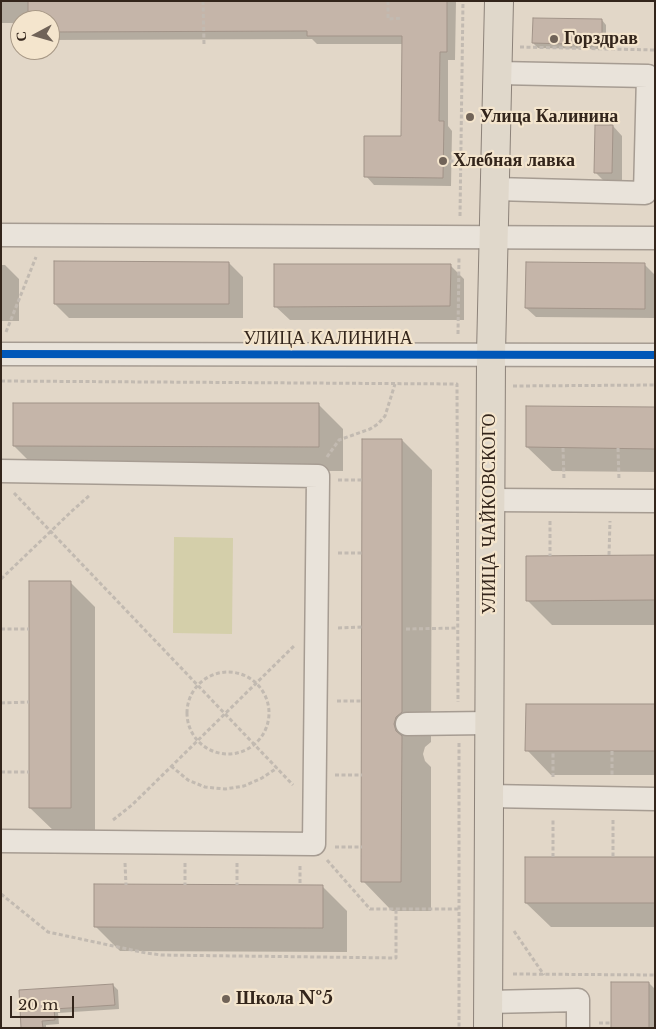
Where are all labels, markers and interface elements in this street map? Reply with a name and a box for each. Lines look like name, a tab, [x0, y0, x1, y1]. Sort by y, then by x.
north arrow	[10, 10, 60, 60]
place label: Горздрав	[564, 28, 638, 50]
text: С	[12, 30, 31, 42]
marker: Горздрав	[548, 33, 560, 45]
place label: Улица Калинина	[480, 106, 618, 128]
marker: Улица Калинина	[464, 111, 476, 123]
place label: Хлебная лавка	[453, 150, 575, 172]
marker: Хлебная лавка	[437, 155, 449, 167]
street label: УЛИЦА КАЛИНИНА	[243, 328, 413, 350]
street label: УЛИЦА ЧАЙКОВСКОГО	[479, 414, 501, 614]
scale bar	[12, 986, 76, 1018]
place label: Школа №5	[236, 988, 333, 1010]
marker: Школа №5	[220, 993, 232, 1005]
text: 20 m	[18, 995, 58, 1014]

